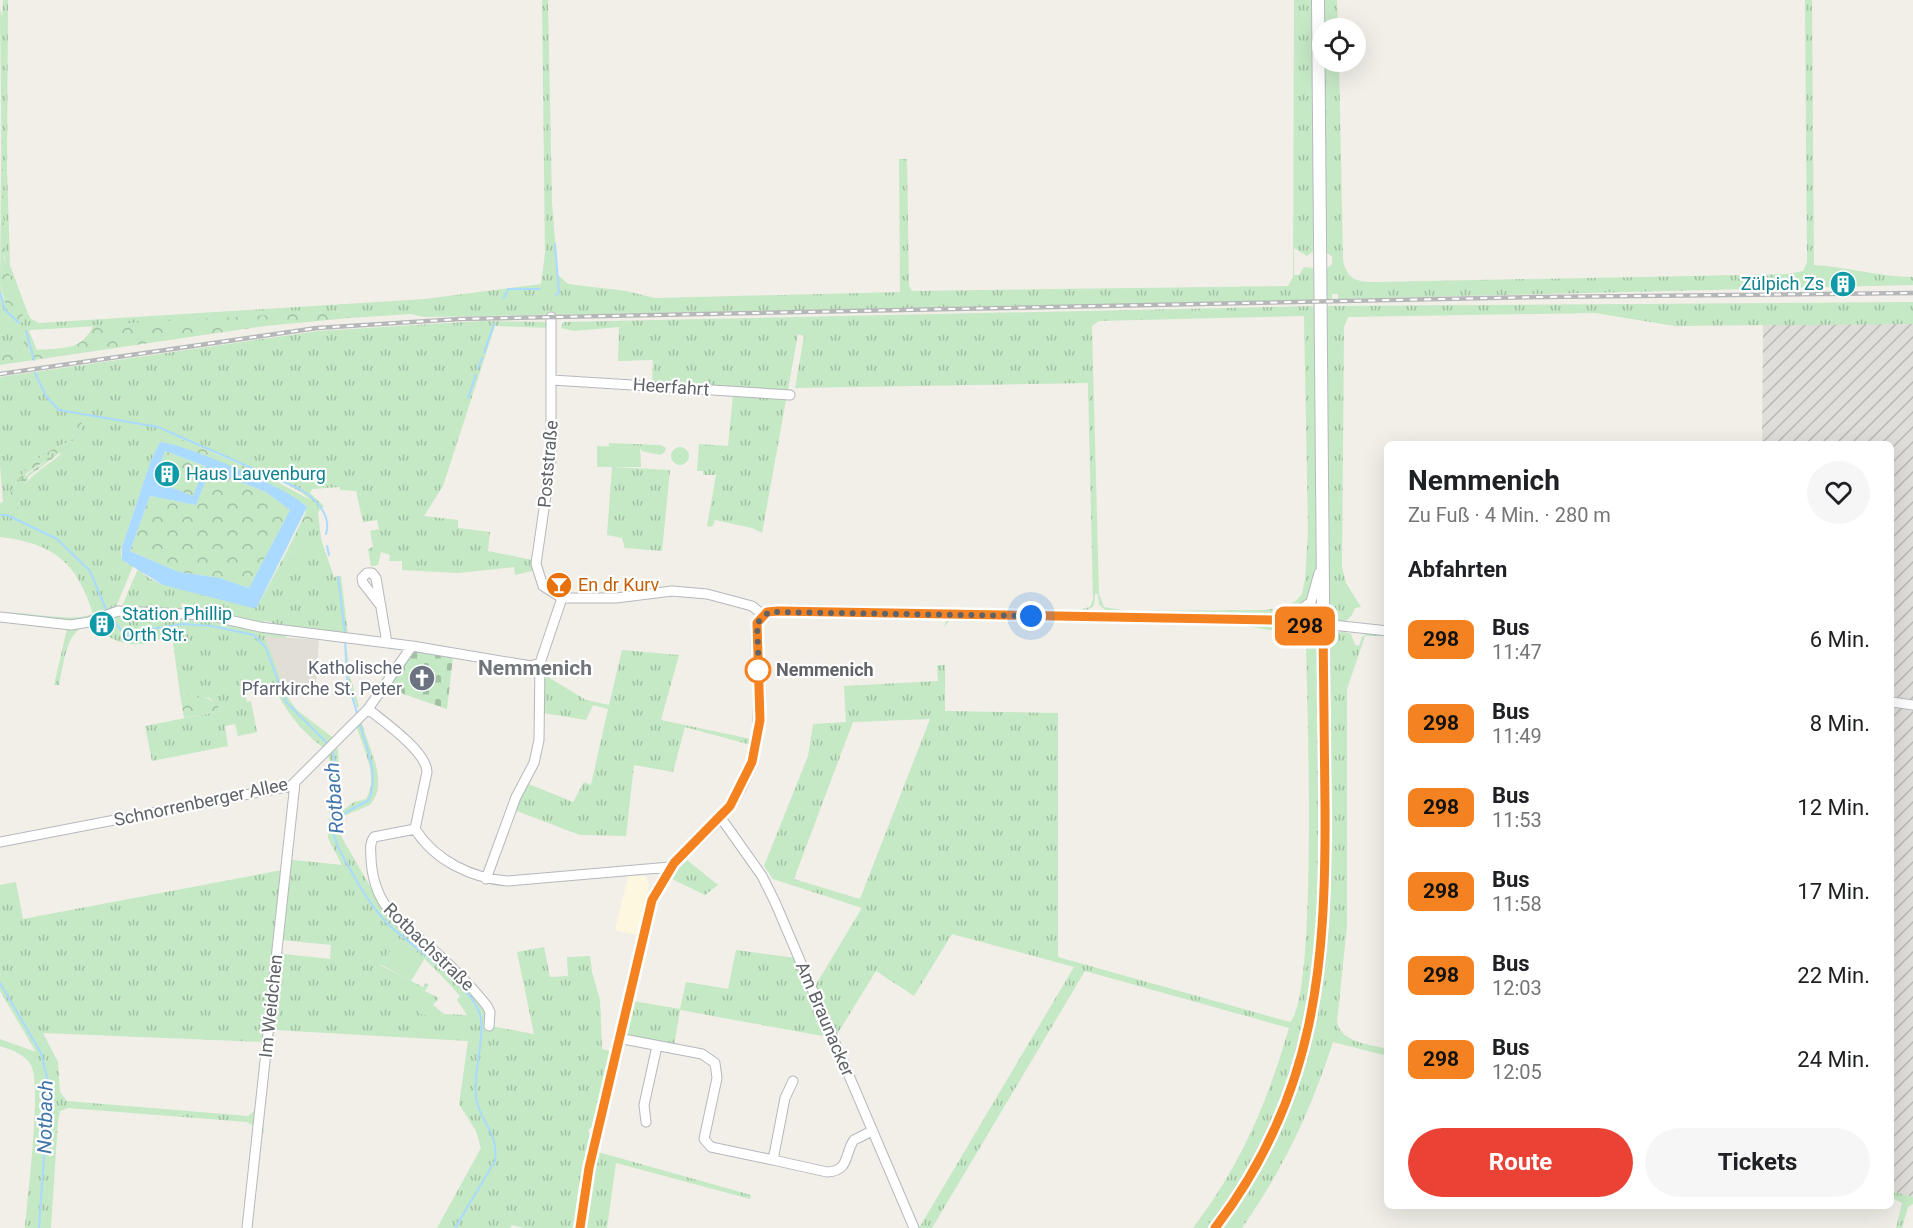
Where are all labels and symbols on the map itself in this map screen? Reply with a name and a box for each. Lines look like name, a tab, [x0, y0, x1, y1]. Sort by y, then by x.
building icon: Zülpich Zs	[1828, 269, 1858, 299]
place label: Zülpich Zs	[1741, 273, 1824, 294]
street label: Heerfahrt	[632, 373, 710, 400]
street label: Poststraße	[533, 419, 562, 509]
building icon: Haus Lauvenburg	[152, 459, 182, 489]
place label: Haus Lauvenburg	[186, 463, 326, 484]
bar icon: En dr Kurv	[544, 570, 574, 600]
place label: En dr Kurv	[578, 574, 660, 595]
your location	[1016, 601, 1046, 631]
place label: Station Phillip Orth Str.	[122, 603, 232, 645]
line badge: 298	[1270, 606, 1340, 646]
building icon: Station Phillip Orth Str.	[87, 609, 117, 639]
district label: Nemmenich	[478, 656, 592, 680]
place label: Katholische Pfarrkirche St. Peter	[242, 657, 402, 699]
marker: Nemmenich	[745, 657, 771, 683]
place label: Nemmenich	[776, 659, 874, 680]
church icon: Katholische Pfarrkirche St. Peter	[407, 663, 437, 693]
water label: Rotbach	[320, 761, 348, 835]
street label: Schnorrenberger Allee	[112, 773, 290, 830]
street label: Rotbachstraße	[380, 898, 479, 995]
street label: Im Weidchen	[255, 953, 286, 1059]
street label: Am Braunacker	[792, 958, 859, 1079]
water label: Notbach	[32, 1080, 58, 1154]

